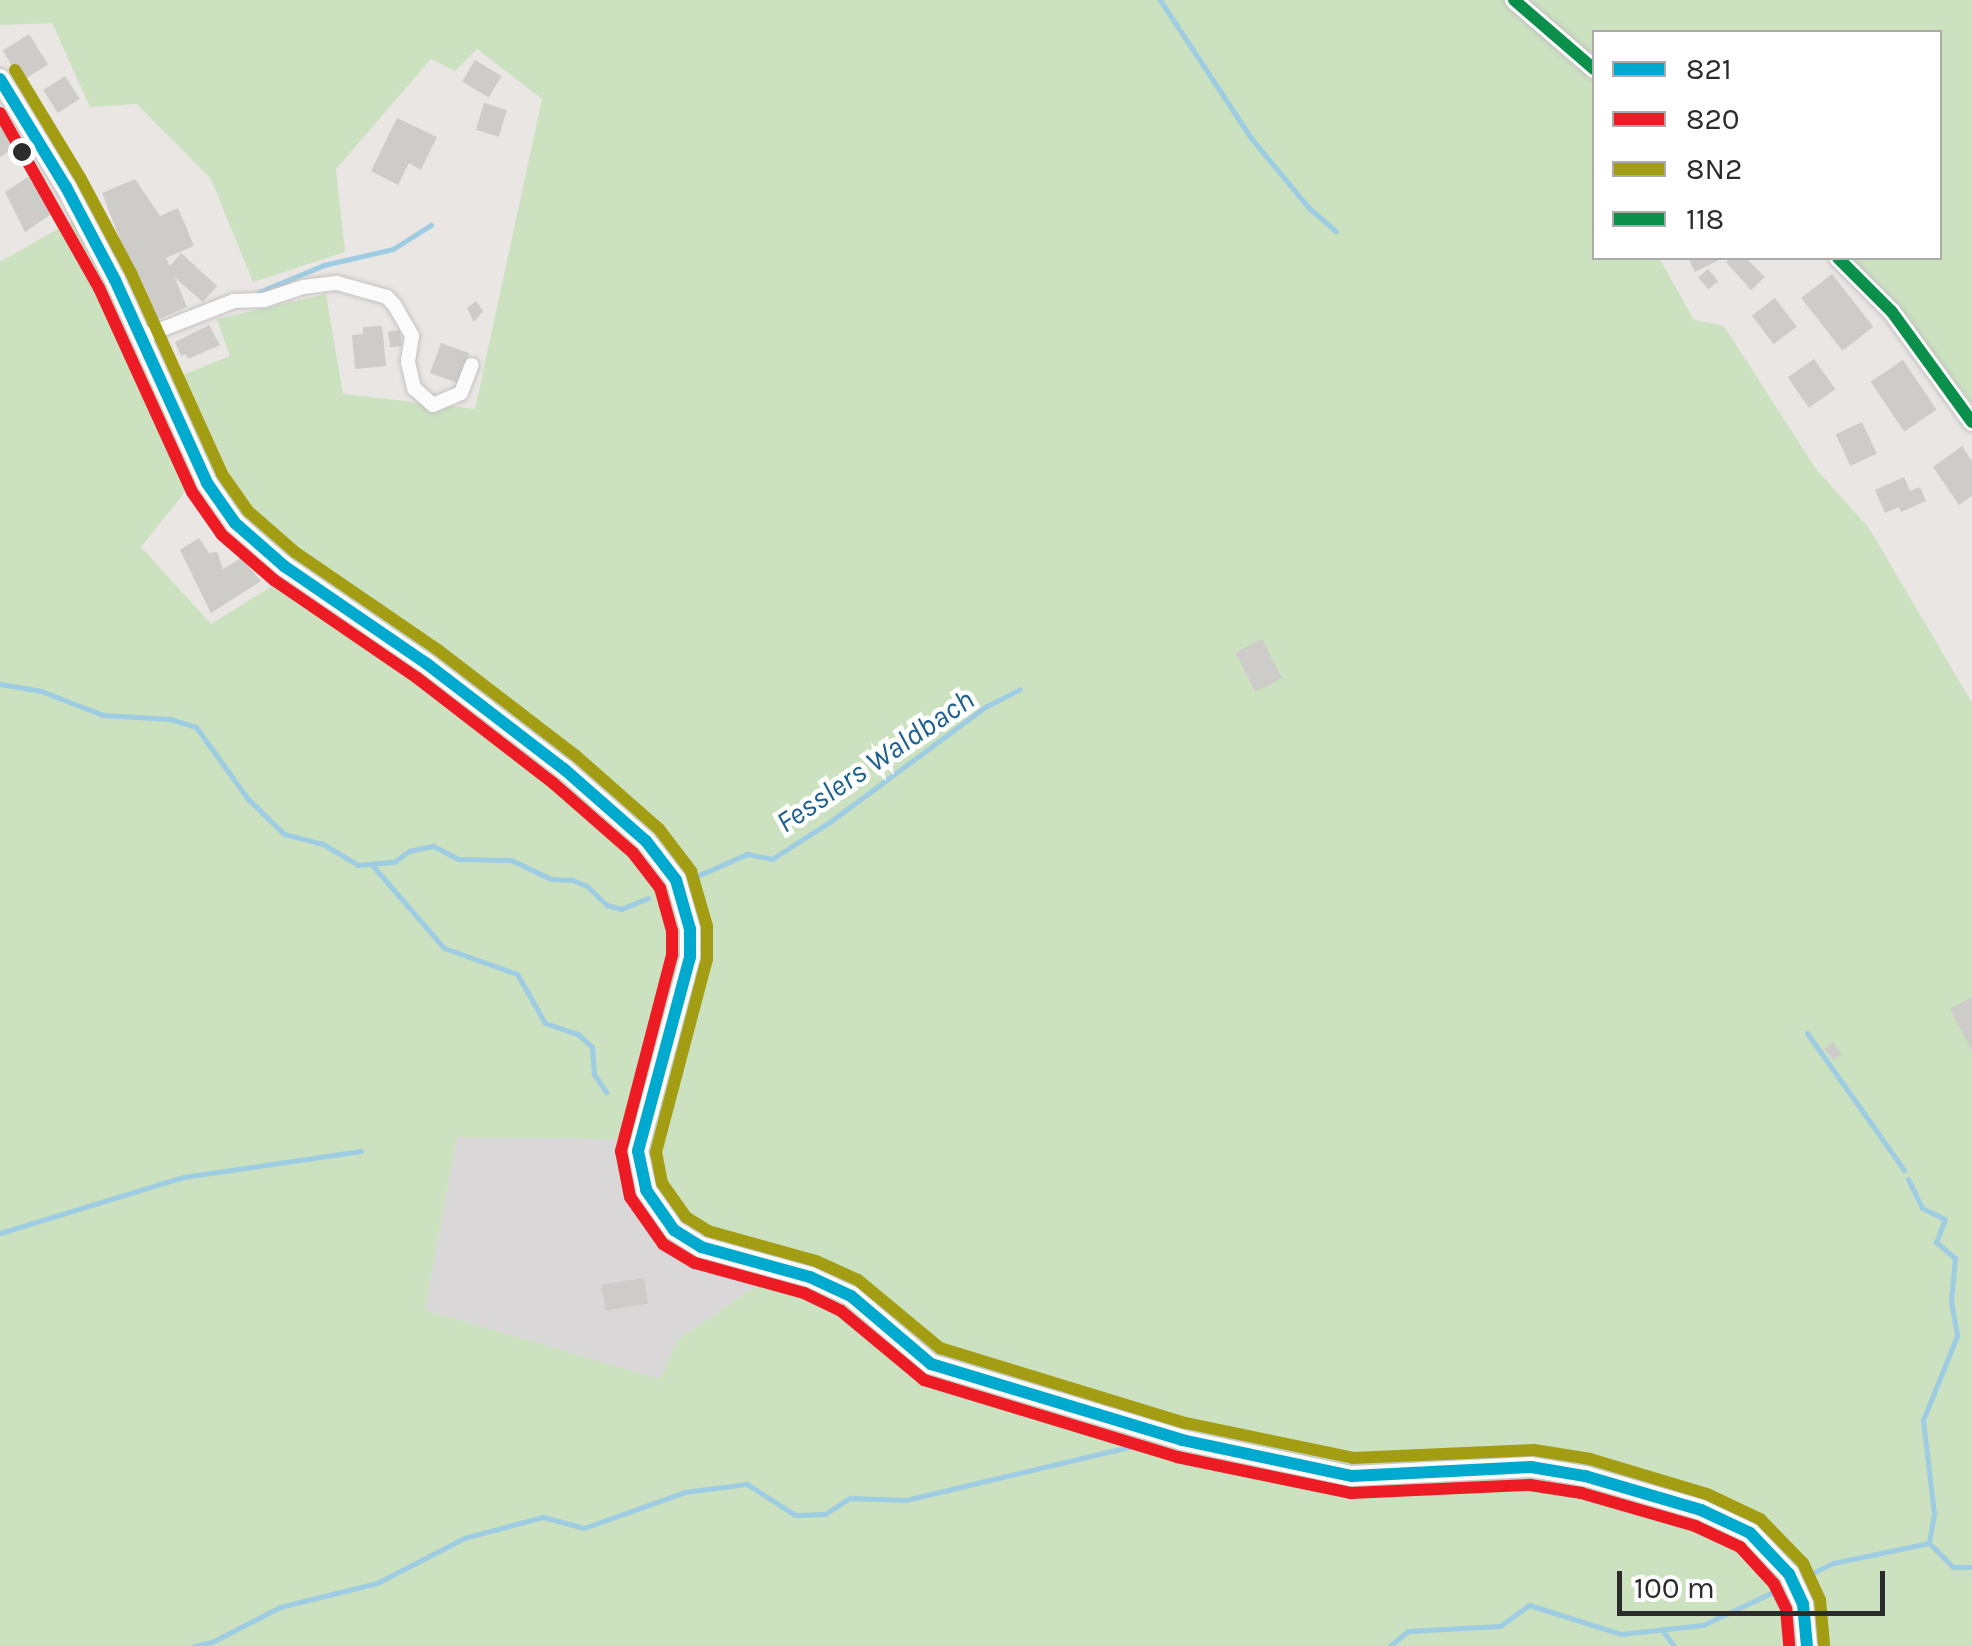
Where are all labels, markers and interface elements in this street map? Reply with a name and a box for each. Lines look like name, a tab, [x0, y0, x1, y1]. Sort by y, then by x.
legend	[1592, 30, 1942, 260]
text: 821	[1686, 51, 1732, 87]
text: 820	[1686, 101, 1740, 137]
unlabelled marker	[12, 142, 32, 162]
text: 8N2	[1686, 151, 1742, 187]
text: 118	[1686, 201, 1724, 237]
water label: Fesslers Waldbach	[769, 681, 981, 841]
scale bar	[1622, 1551, 1890, 1613]
text: 100 m	[1634, 1570, 1715, 1606]

